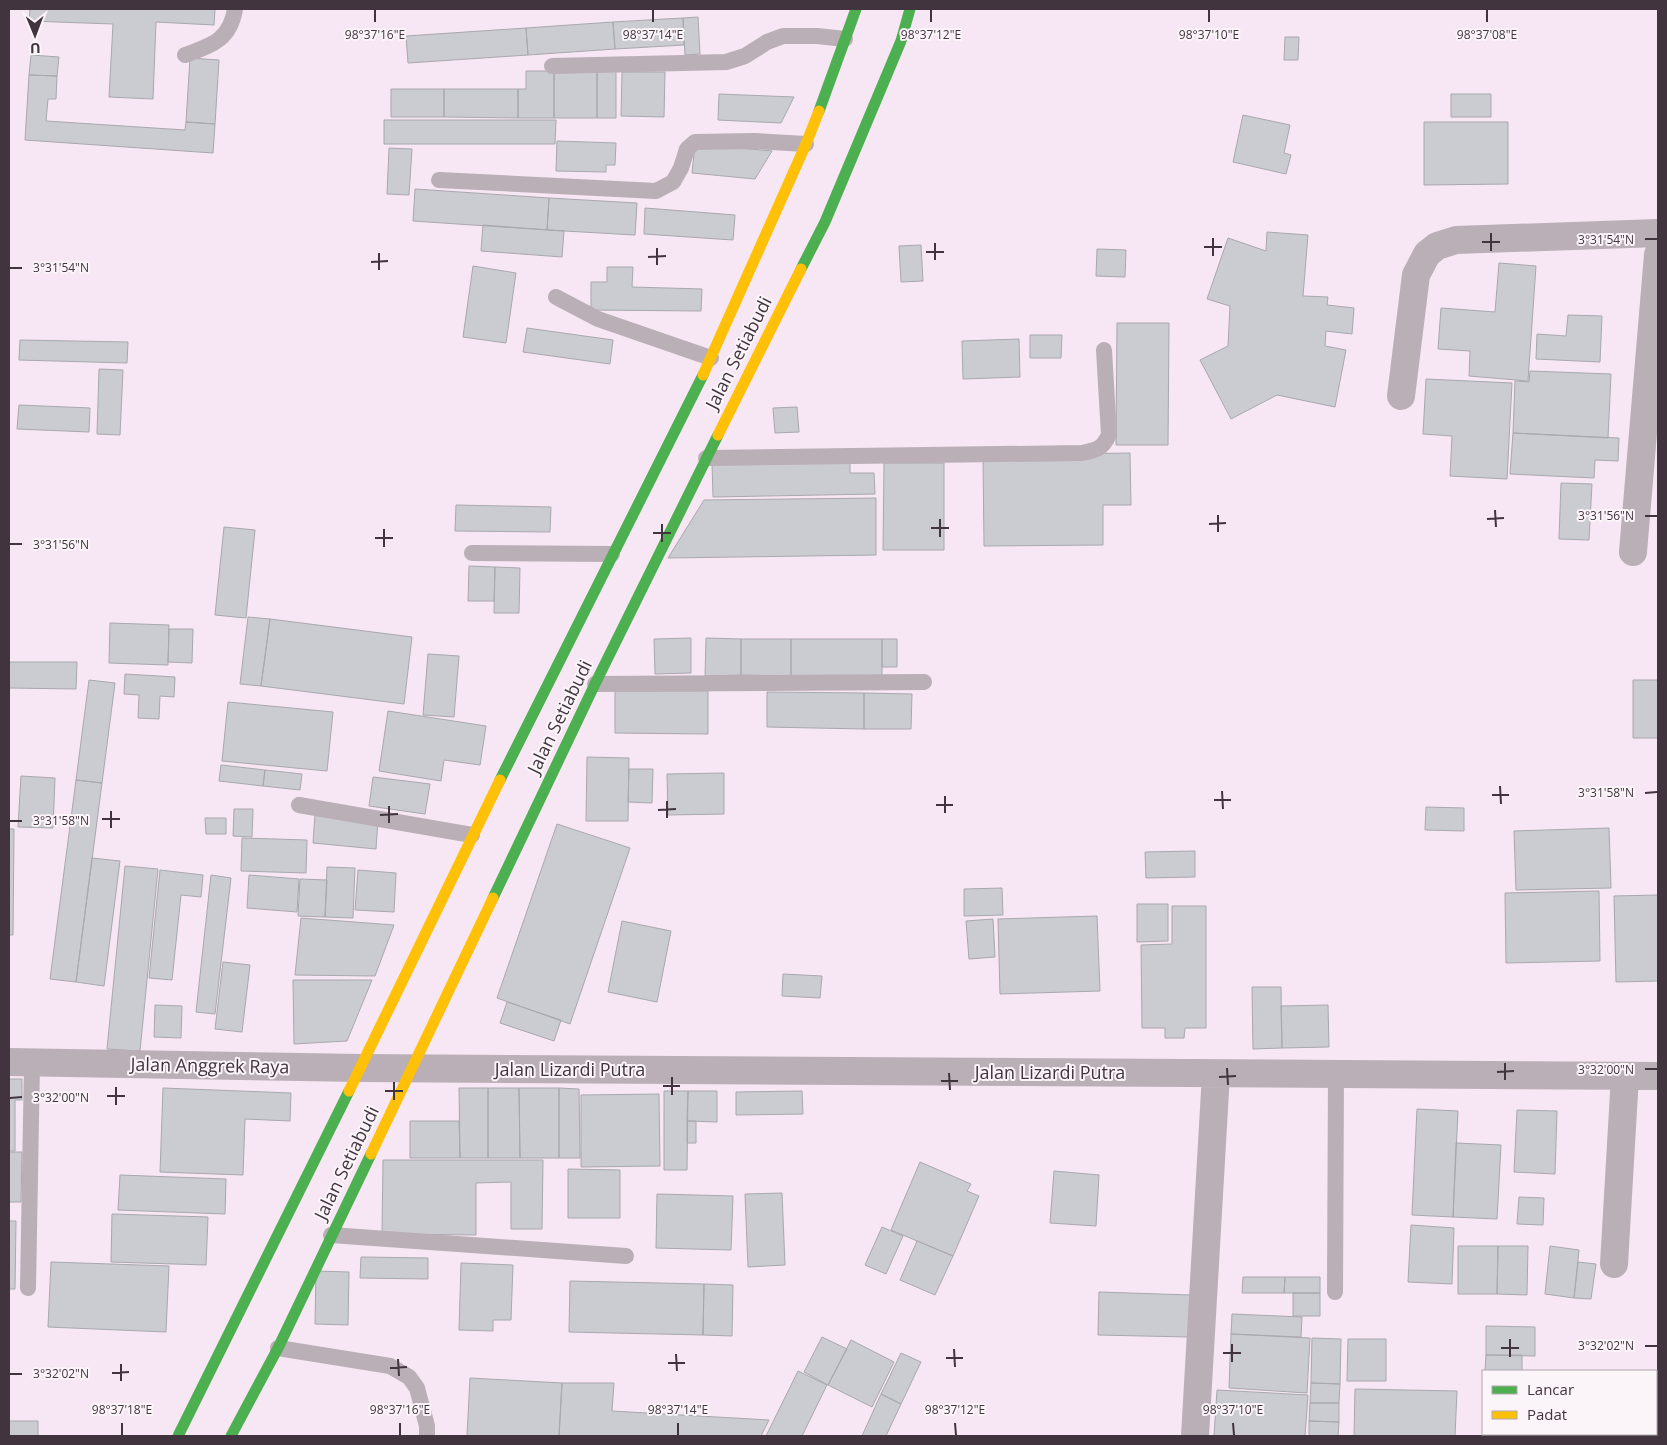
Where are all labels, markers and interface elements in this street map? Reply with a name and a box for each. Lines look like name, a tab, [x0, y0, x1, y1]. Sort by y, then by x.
north arrow	[10, 10, 60, 60]
text: 98°37'16"E	[345, 26, 405, 43]
text: 98°37'14"E	[623, 26, 683, 43]
text: 98°37'12"E	[901, 26, 961, 43]
text: 98°37'10"E	[1179, 26, 1239, 43]
text: 98°37'08"E	[1457, 26, 1517, 43]
text: U	[30, 39, 41, 58]
text: 3°31'54"N	[1578, 231, 1634, 248]
text: 3°31'54"N	[33, 259, 89, 276]
street label: Jalan Setiabudi	[698, 292, 777, 415]
text: 3°31'56"N	[1578, 507, 1634, 524]
text: 3°31'56"N	[33, 536, 89, 553]
street label: Jalan Setiabudi	[520, 656, 597, 779]
text: 3°31'58"N	[1578, 784, 1634, 801]
text: 3°31'58"N	[33, 812, 89, 829]
street label: Jalan Anggrek Raya	[128, 1052, 290, 1078]
street label: Jalan Lizardi Putra	[493, 1057, 645, 1081]
street label: Jalan Lizardi Putra	[973, 1060, 1125, 1084]
text: 3°32'00"N	[1578, 1061, 1634, 1078]
text: 3°32'00"N	[33, 1089, 89, 1106]
street label: Jalan Setiabudi	[307, 1102, 384, 1225]
text: 3°32'02"N	[1578, 1337, 1634, 1354]
text: 3°32'02"N	[33, 1365, 89, 1382]
legend	[1482, 1370, 1657, 1435]
text: Lancar	[1527, 1379, 1574, 1399]
text: 98°37'18"E	[92, 1401, 152, 1418]
text: 98°37'16"E	[370, 1401, 430, 1418]
text: 98°37'14"E	[648, 1401, 708, 1418]
text: 98°37'12"E	[925, 1401, 985, 1418]
text: 98°37'10"E	[1203, 1401, 1263, 1418]
text: Padat	[1527, 1404, 1567, 1424]

